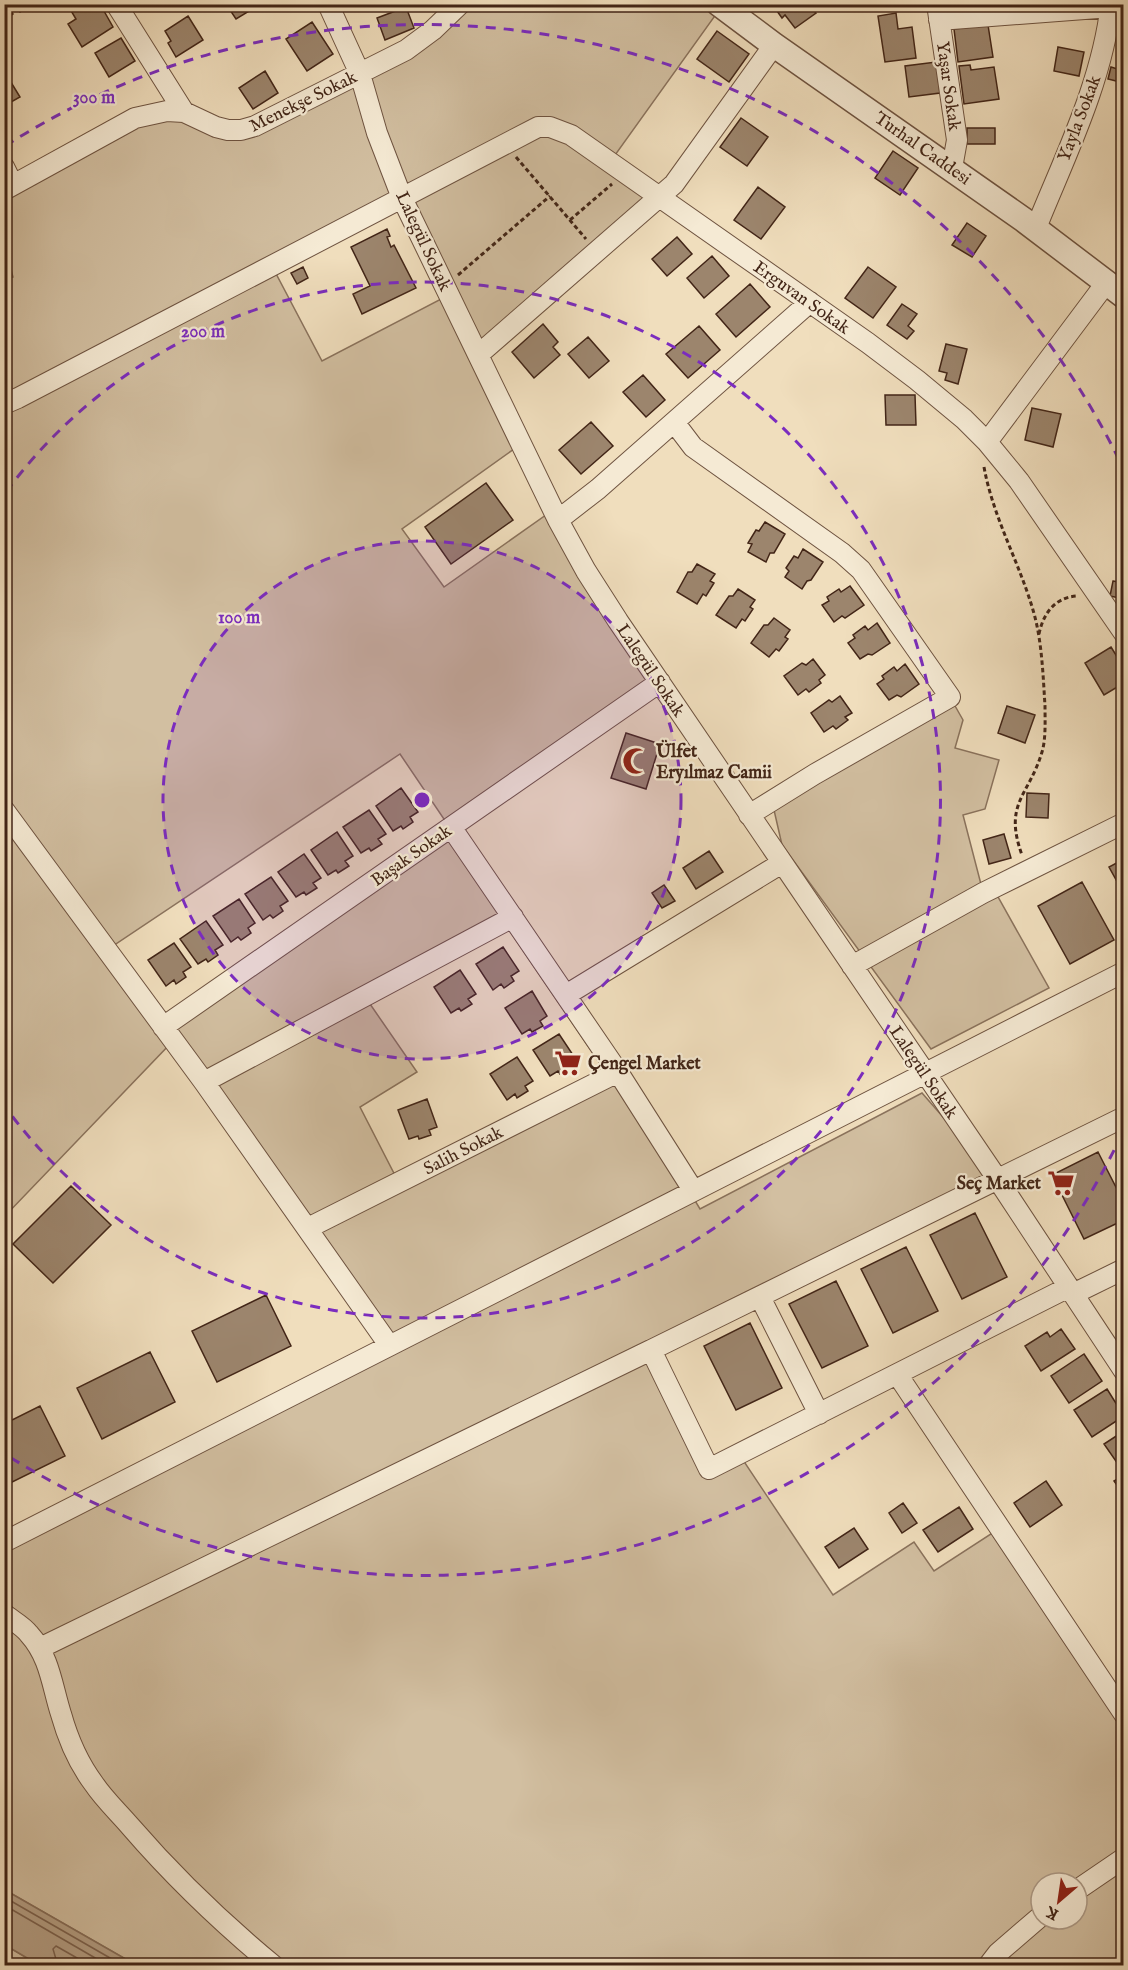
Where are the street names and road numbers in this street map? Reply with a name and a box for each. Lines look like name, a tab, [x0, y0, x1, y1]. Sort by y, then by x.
street label: Yaşar Sokak	[930, 40, 965, 133]
street label: Menekşe Sokak	[246, 66, 362, 138]
street label: Yayla Sokak	[1053, 72, 1107, 165]
street label: Turhal Caddesi	[869, 107, 975, 191]
street label: Lalegül Sokak	[389, 188, 456, 296]
street label: Erguvan Sokak	[748, 256, 854, 340]
street label: Lalegül Sokak	[610, 620, 690, 722]
street label: Başak Sokak	[367, 820, 457, 892]
street label: Lalegül Sokak	[883, 1022, 963, 1124]
street label: Salih Sokak	[420, 1121, 508, 1181]

